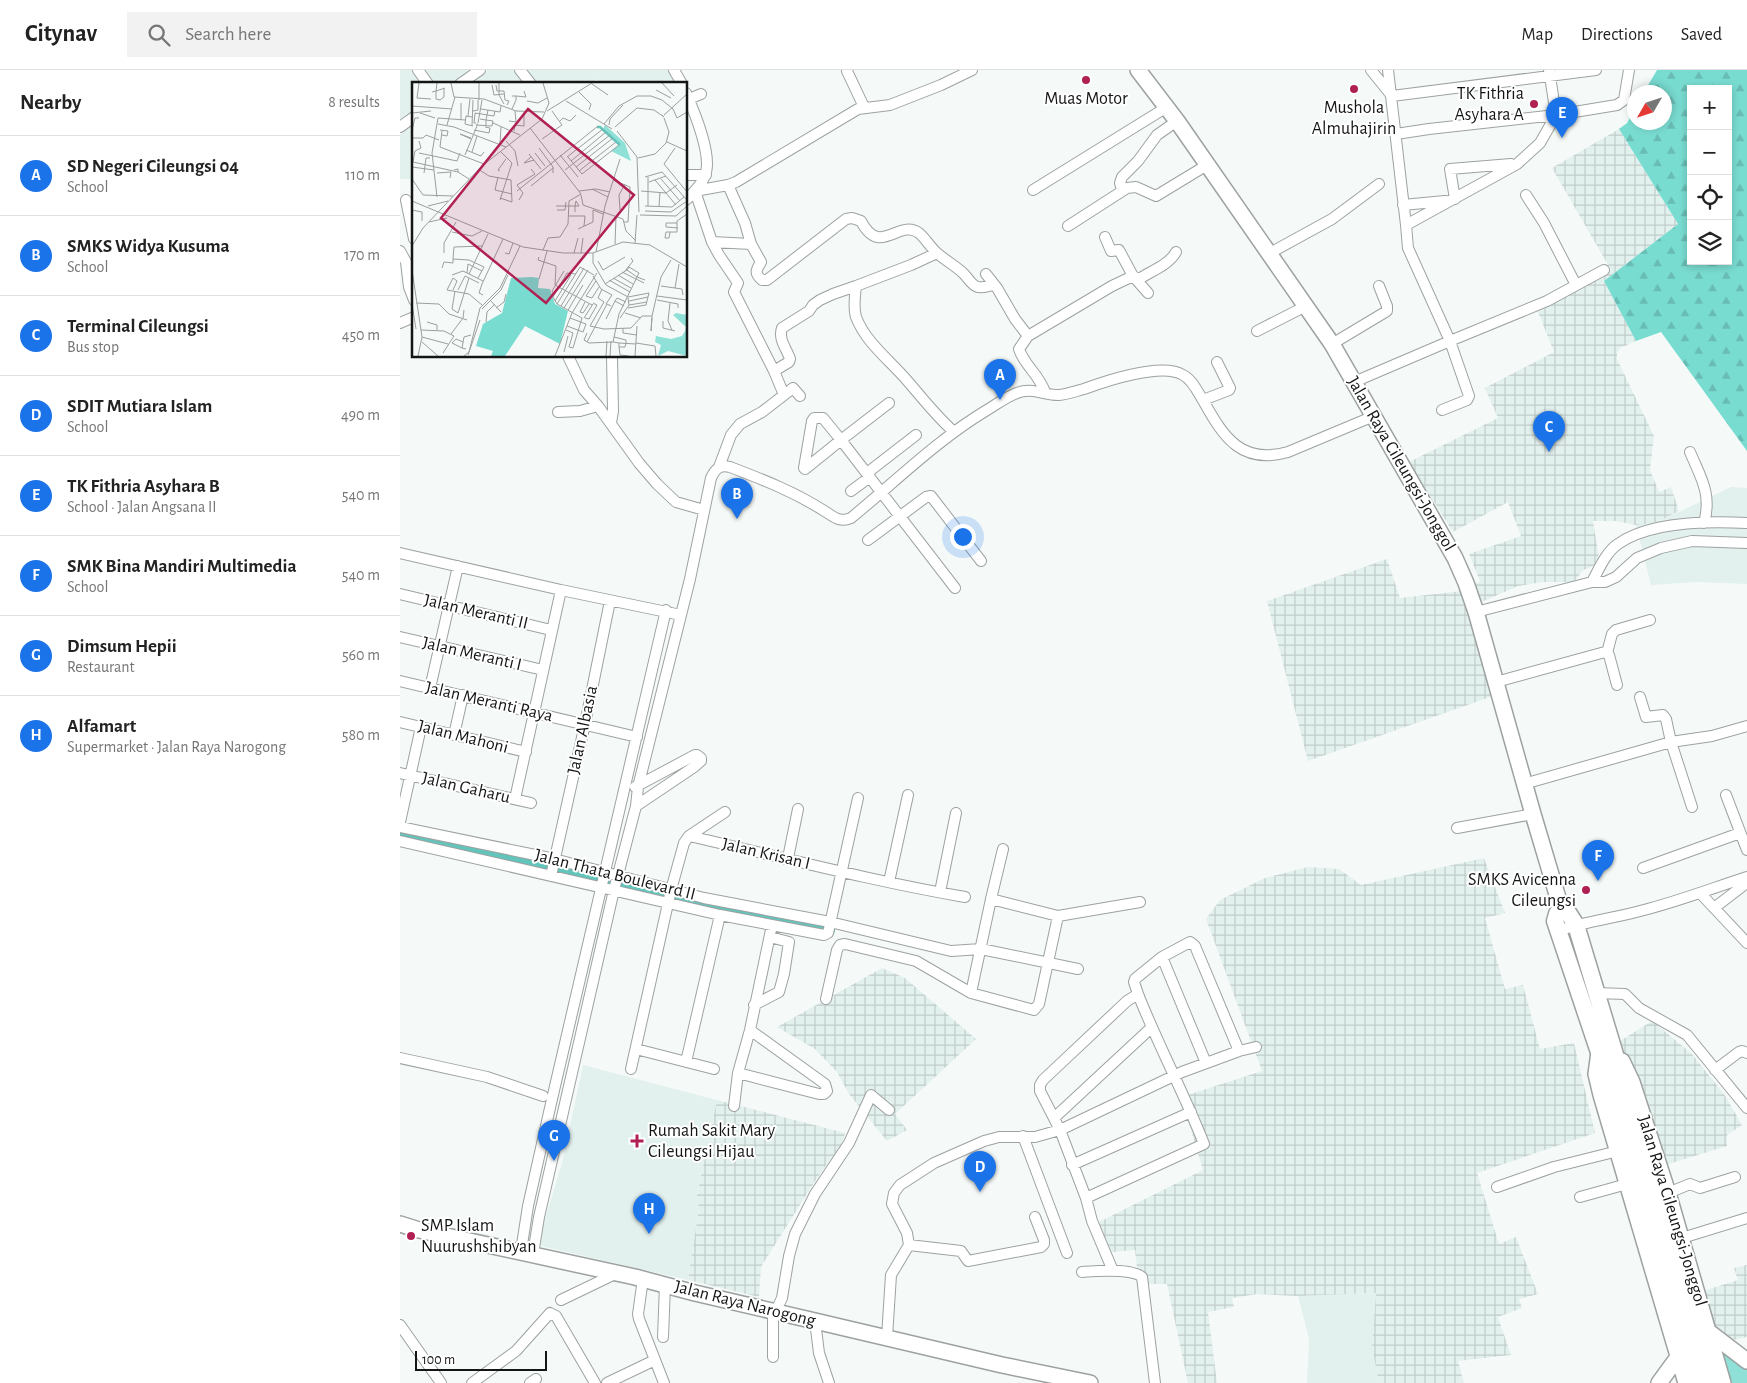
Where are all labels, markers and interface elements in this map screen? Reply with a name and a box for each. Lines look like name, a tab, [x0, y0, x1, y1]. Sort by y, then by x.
search box	[127, 12, 477, 57]
icon: search	[145, 21, 173, 49]
text: Citynav	[25, 22, 97, 46]
text: Search here	[185, 25, 271, 44]
text: Map	[1522, 26, 1553, 44]
text: Directions	[1581, 26, 1653, 44]
text: Saved	[1681, 26, 1722, 44]
marker: Muas Motor	[1080, 74, 1092, 86]
inset map	[412, 82, 688, 358]
marker: Mushola Almuhajirin	[1348, 83, 1360, 95]
place label: TK Fithria Asyhara A	[1454, 85, 1525, 124]
north arrow	[1627, 85, 1672, 130]
map controls	[1687, 85, 1732, 265]
button: +	[1687, 85, 1732, 130]
place label: Muas Motor	[1044, 90, 1128, 108]
text: Nearby	[20, 92, 81, 113]
text: 8 results	[328, 94, 380, 110]
pin: E	[1546, 97, 1578, 138]
marker: TK Fithria Asyhara A	[1528, 98, 1540, 110]
place label: Mushola Almuhajirin	[1312, 99, 1396, 138]
button: −	[1687, 130, 1732, 175]
text: SD Negeri Cileungsi 04	[67, 157, 239, 176]
text: A	[31, 167, 41, 183]
text: 110 m	[345, 167, 380, 183]
button: locate	[1687, 175, 1732, 220]
text: School	[67, 179, 108, 195]
button: layers	[1687, 220, 1732, 265]
text: SMKS Widya Kusuma	[67, 237, 230, 256]
text: B	[31, 247, 41, 263]
text: 170 m	[344, 247, 380, 263]
text: School	[67, 259, 108, 275]
text: Terminal Cileungsi	[67, 317, 209, 336]
text: C	[32, 327, 40, 343]
text: 450 m	[342, 327, 380, 343]
text: Bus stop	[67, 339, 119, 355]
pin: A	[984, 359, 1016, 400]
street label: Jalan Raya Cileungsi-Jonggol	[1344, 374, 1458, 554]
text: SDIT Mutiara Islam	[67, 397, 212, 416]
text: D	[31, 407, 41, 423]
text: 490 m	[341, 407, 380, 423]
pin: C	[1533, 411, 1565, 452]
text: School	[67, 419, 108, 435]
text: TK Fithria Asyhara B	[67, 477, 220, 496]
pin: B	[721, 478, 753, 519]
text: E	[32, 487, 40, 503]
text: 540 m	[342, 487, 380, 503]
text: School · Jalan Angsana II	[67, 499, 217, 515]
your location	[950, 524, 976, 550]
text: SMK Bina Mandiri Multimedia	[67, 557, 297, 576]
text: F	[32, 567, 40, 583]
text: 540 m	[342, 567, 380, 583]
text: School	[67, 579, 108, 595]
street label: Jalan Meranti II	[422, 591, 530, 633]
street label: Jalan Meranti I	[421, 634, 523, 674]
text: Dimsum Hepii	[67, 637, 177, 656]
text: G	[31, 647, 41, 663]
text: 560 m	[342, 647, 380, 663]
text: Restaurant	[67, 659, 135, 675]
street label: Jalan Meranti Raya	[424, 679, 554, 725]
street label: Jalan Albasia	[565, 684, 601, 776]
text: Alfamart	[67, 717, 136, 736]
street label: Jalan Mahoni	[416, 717, 510, 757]
text: H	[30, 727, 42, 743]
text: 580 m	[342, 727, 380, 743]
text: Supermarket · Jalan Raya Narogong	[67, 739, 286, 755]
street label: Jalan Gaharu	[420, 769, 512, 807]
street label: Jalan Krisan I	[720, 835, 812, 873]
pin: F	[1582, 840, 1614, 881]
street label: Jalan Thata Boulevard II	[533, 846, 697, 904]
place label: SMKS Avicenna Cileungsi	[1468, 871, 1576, 910]
marker: SMKS Avicenna Cileungsi	[1580, 884, 1592, 896]
street label: Jalan Raya Cileungsi-Jonggol	[1634, 1114, 1710, 1308]
pin: G	[538, 1120, 570, 1161]
place label: Rumah Sakit Mary Cileungsi Hijau	[648, 1122, 776, 1161]
marker: Rumah Sakit Mary Cileungsi Hijau	[630, 1134, 644, 1148]
pin: D	[964, 1151, 996, 1192]
pin: H	[633, 1193, 665, 1234]
place label: SMP Islam Nuurushshibyan	[421, 1217, 537, 1256]
marker: SMP Islam Nuurushshibyan	[405, 1230, 417, 1242]
street label: Jalan Raya Narogong	[672, 1278, 818, 1330]
scale bar	[415, 1348, 548, 1371]
text: 100 m	[422, 1353, 455, 1367]

